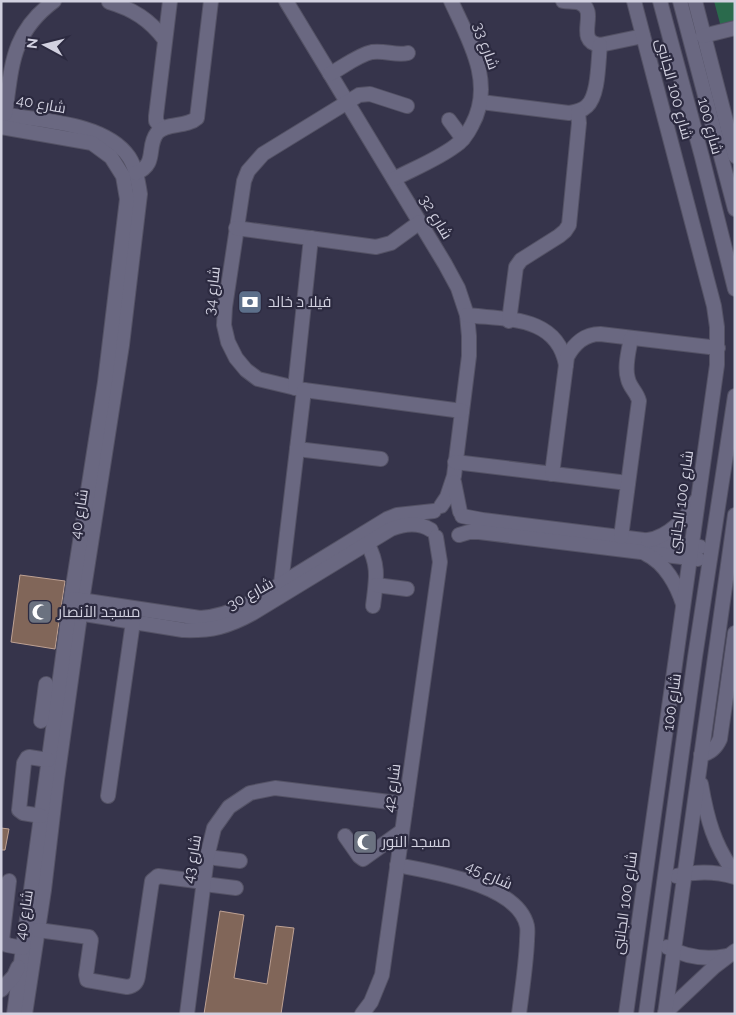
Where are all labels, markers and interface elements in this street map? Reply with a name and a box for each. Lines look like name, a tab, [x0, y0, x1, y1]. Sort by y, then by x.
north arrow	[20, 20, 70, 70]
street label: شارع 33	[468, 20, 502, 73]
text: N	[24, 37, 41, 50]
street label: شارع 100 الجانبى	[650, 37, 696, 142]
street label: شارع 40	[14, 91, 67, 119]
street label: شارع 100	[692, 96, 726, 157]
street label: شارع 32	[414, 191, 456, 244]
street label: شارع 34	[200, 266, 226, 317]
bank icon: فيلا د خالد	[237, 289, 263, 315]
place label: فيلا د خالد	[268, 293, 331, 311]
street label: شارع 100 الجانبى	[665, 449, 699, 555]
street label: شارع 40	[66, 488, 94, 541]
street label: شارع 30	[224, 574, 277, 616]
mosque icon: مسجد الأنصار	[27, 599, 53, 625]
place label: مسجد الأنصار	[57, 603, 140, 621]
street label: شارع 100	[659, 672, 687, 732]
street label: شارع 42	[380, 763, 406, 814]
mosque icon: مسجد النور	[352, 829, 378, 855]
street label: شارع 43	[179, 833, 207, 885]
place label: مسجد النور	[381, 833, 451, 851]
street label: شارع 100 الجانبى	[609, 850, 643, 956]
street label: شارع 45	[462, 857, 515, 895]
street label: شارع 40	[11, 889, 39, 942]

